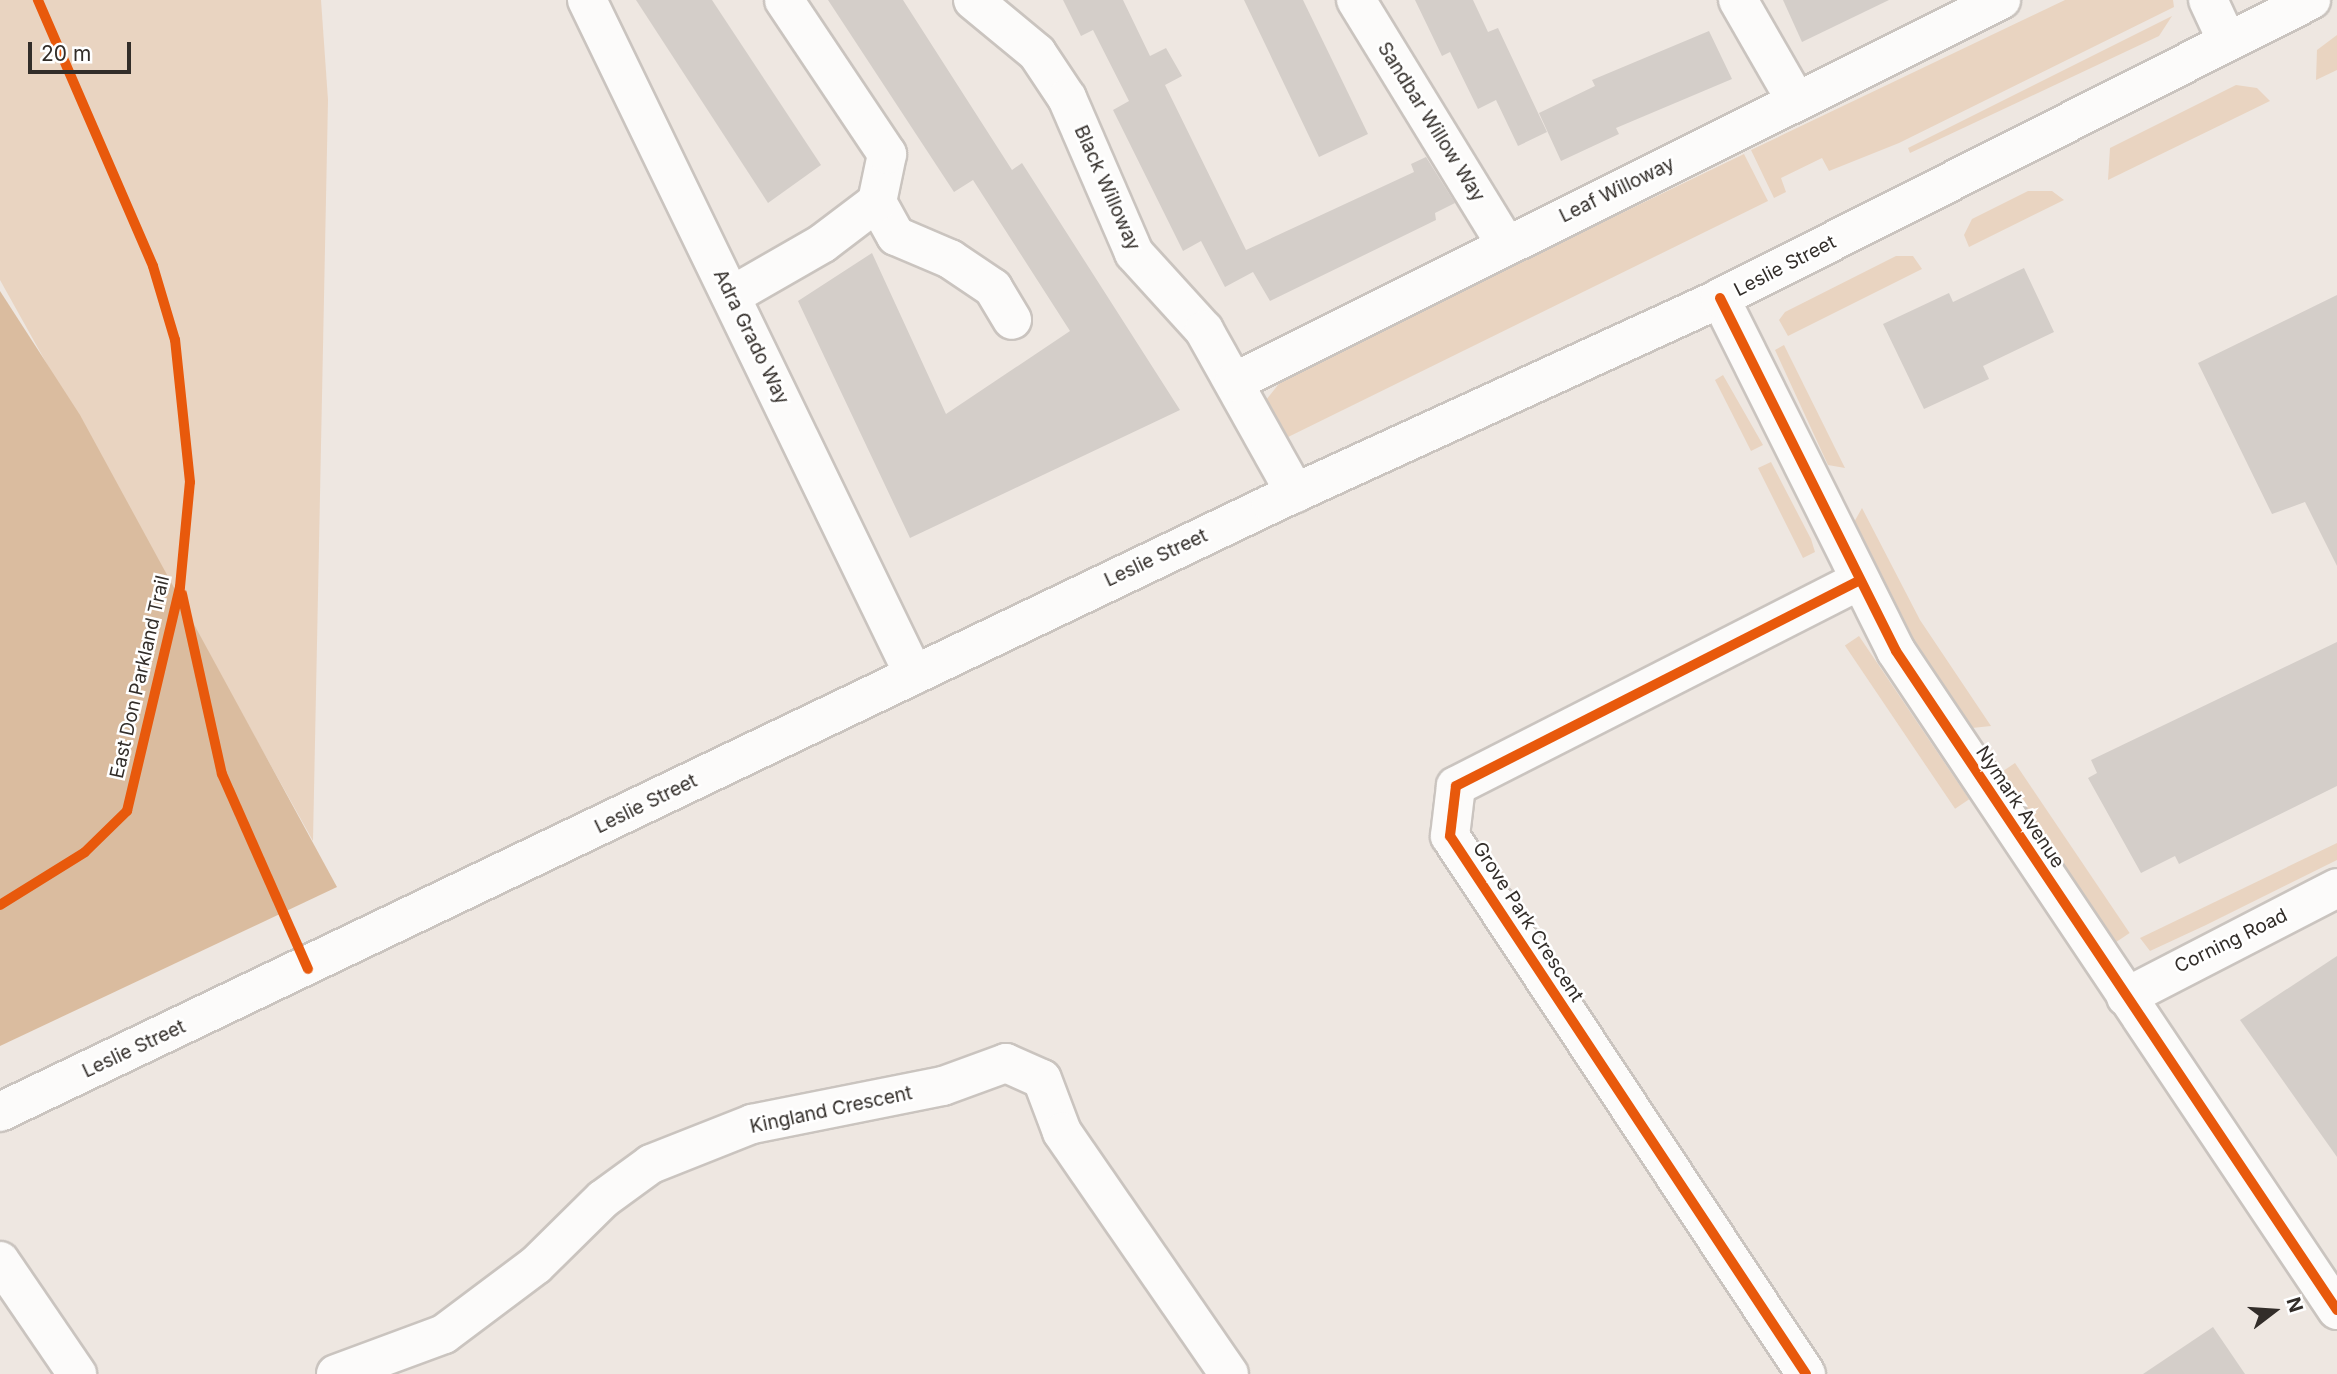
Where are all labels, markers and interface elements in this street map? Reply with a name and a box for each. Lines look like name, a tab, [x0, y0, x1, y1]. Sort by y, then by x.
scale bar	[32, 28, 135, 72]
street label: Sandbar Willow Way	[1373, 38, 1489, 206]
text: 20 m	[41, 41, 91, 66]
street label: Black Willoway	[1069, 122, 1145, 254]
street label: Leaf Willoway	[1556, 152, 1678, 228]
street label: Leslie Street	[1730, 231, 1840, 301]
street label: Adra Grado Way	[709, 266, 793, 408]
street label: Leslie Street	[1101, 524, 1211, 592]
street label: East Don Parkland Trail	[106, 573, 174, 781]
street label: Nymark Avenue	[1971, 742, 2069, 872]
street label: Leslie Street	[591, 769, 701, 839]
street label: Grove Park Crescent	[1468, 838, 1588, 1006]
street label: Corning Road	[2171, 904, 2291, 978]
street label: Leslie Street	[79, 1015, 189, 1083]
street label: Kingland Crescent	[748, 1082, 914, 1138]
north arrow	[2239, 1276, 2309, 1346]
text: N	[2281, 1294, 2308, 1315]

